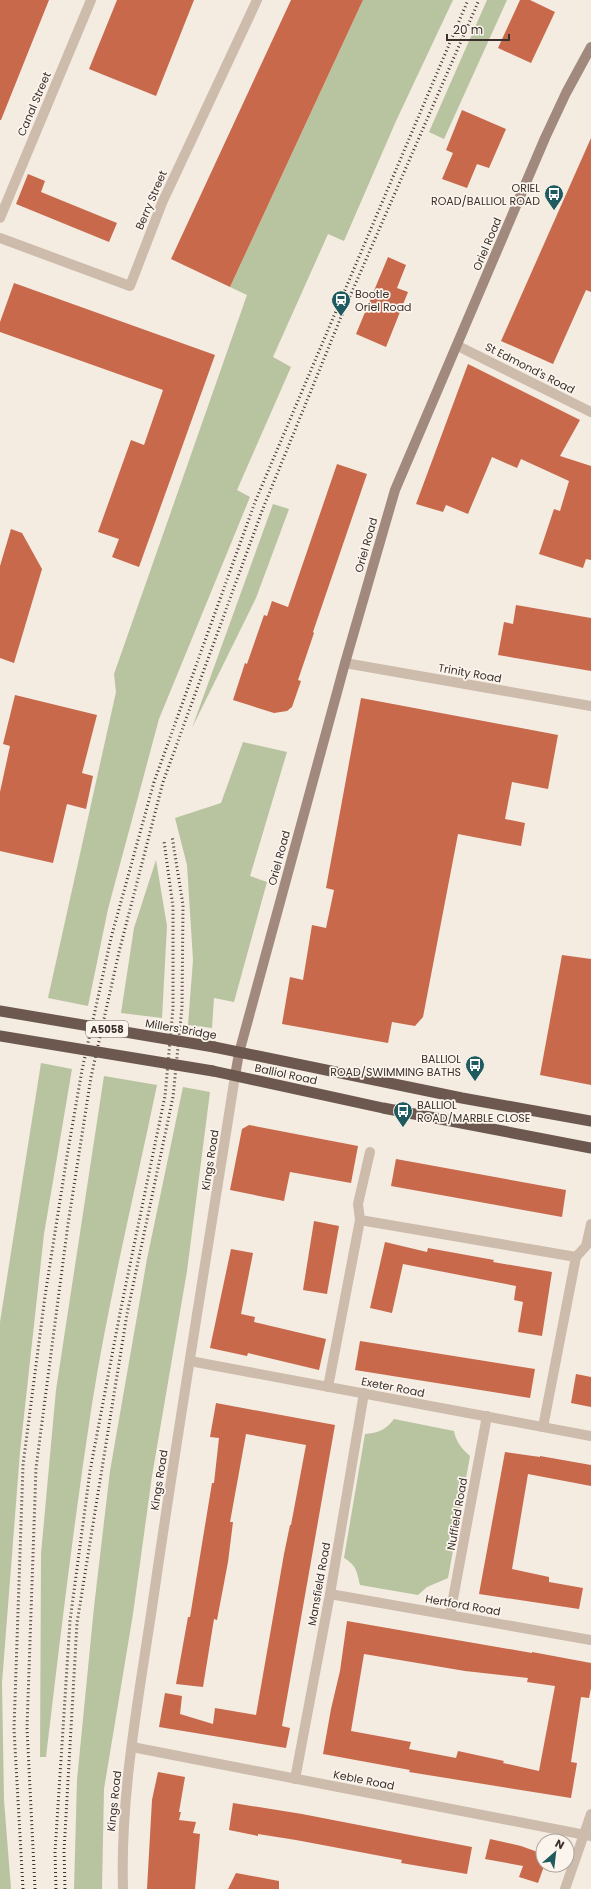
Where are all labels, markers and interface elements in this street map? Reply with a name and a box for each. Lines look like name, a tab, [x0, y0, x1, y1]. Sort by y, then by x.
scale bar	[447, 16, 509, 42]
text: 20 m	[453, 21, 483, 38]
street label: Canal Street	[13, 69, 55, 139]
street label: Berry Street	[131, 168, 171, 232]
place label: ORIEL ROAD/BALLIOL ROAD	[431, 180, 540, 209]
bus stop icon: ORIEL ROAD/BALLIOL ROAD	[543, 183, 565, 211]
street label: Oriel Road	[469, 215, 505, 273]
place label: Bootle Oriel Road	[355, 286, 412, 315]
station icon: Bootle Oriel Road	[330, 289, 352, 317]
street label: St Edmond's Road	[483, 339, 577, 397]
street label: Oriel Road	[351, 516, 381, 574]
street label: Trinity Road	[437, 660, 503, 686]
street label: Oriel Road	[264, 829, 294, 887]
street label: Millers Bridge	[144, 1015, 218, 1043]
road number: A5058	[86, 1021, 128, 1037]
place label: BALLIOL ROAD/SWIMMING BATHS	[330, 1051, 461, 1080]
bus stop icon: BALLIOL ROAD/SWIMMING BATHS	[464, 1054, 486, 1082]
street label: Balliol Road	[253, 1060, 319, 1088]
place label: BALLIOL ROAD/MARBLE CLOSE	[417, 1097, 530, 1126]
bus stop icon: BALLIOL ROAD/MARBLE CLOSE	[392, 1100, 414, 1128]
street label: Kings Road	[197, 1129, 223, 1191]
street label: Exeter Road	[360, 1373, 426, 1401]
street label: Kings Road	[146, 1449, 172, 1511]
street label: Nuffield Road	[443, 1477, 471, 1551]
street label: Mansfield Road	[304, 1541, 334, 1627]
street label: Hertford Road	[424, 1590, 502, 1620]
street label: Keble Road	[332, 1766, 396, 1794]
street label: Kings Road	[103, 1770, 125, 1832]
north arrow	[535, 1833, 575, 1873]
text: N	[552, 1835, 567, 1853]

